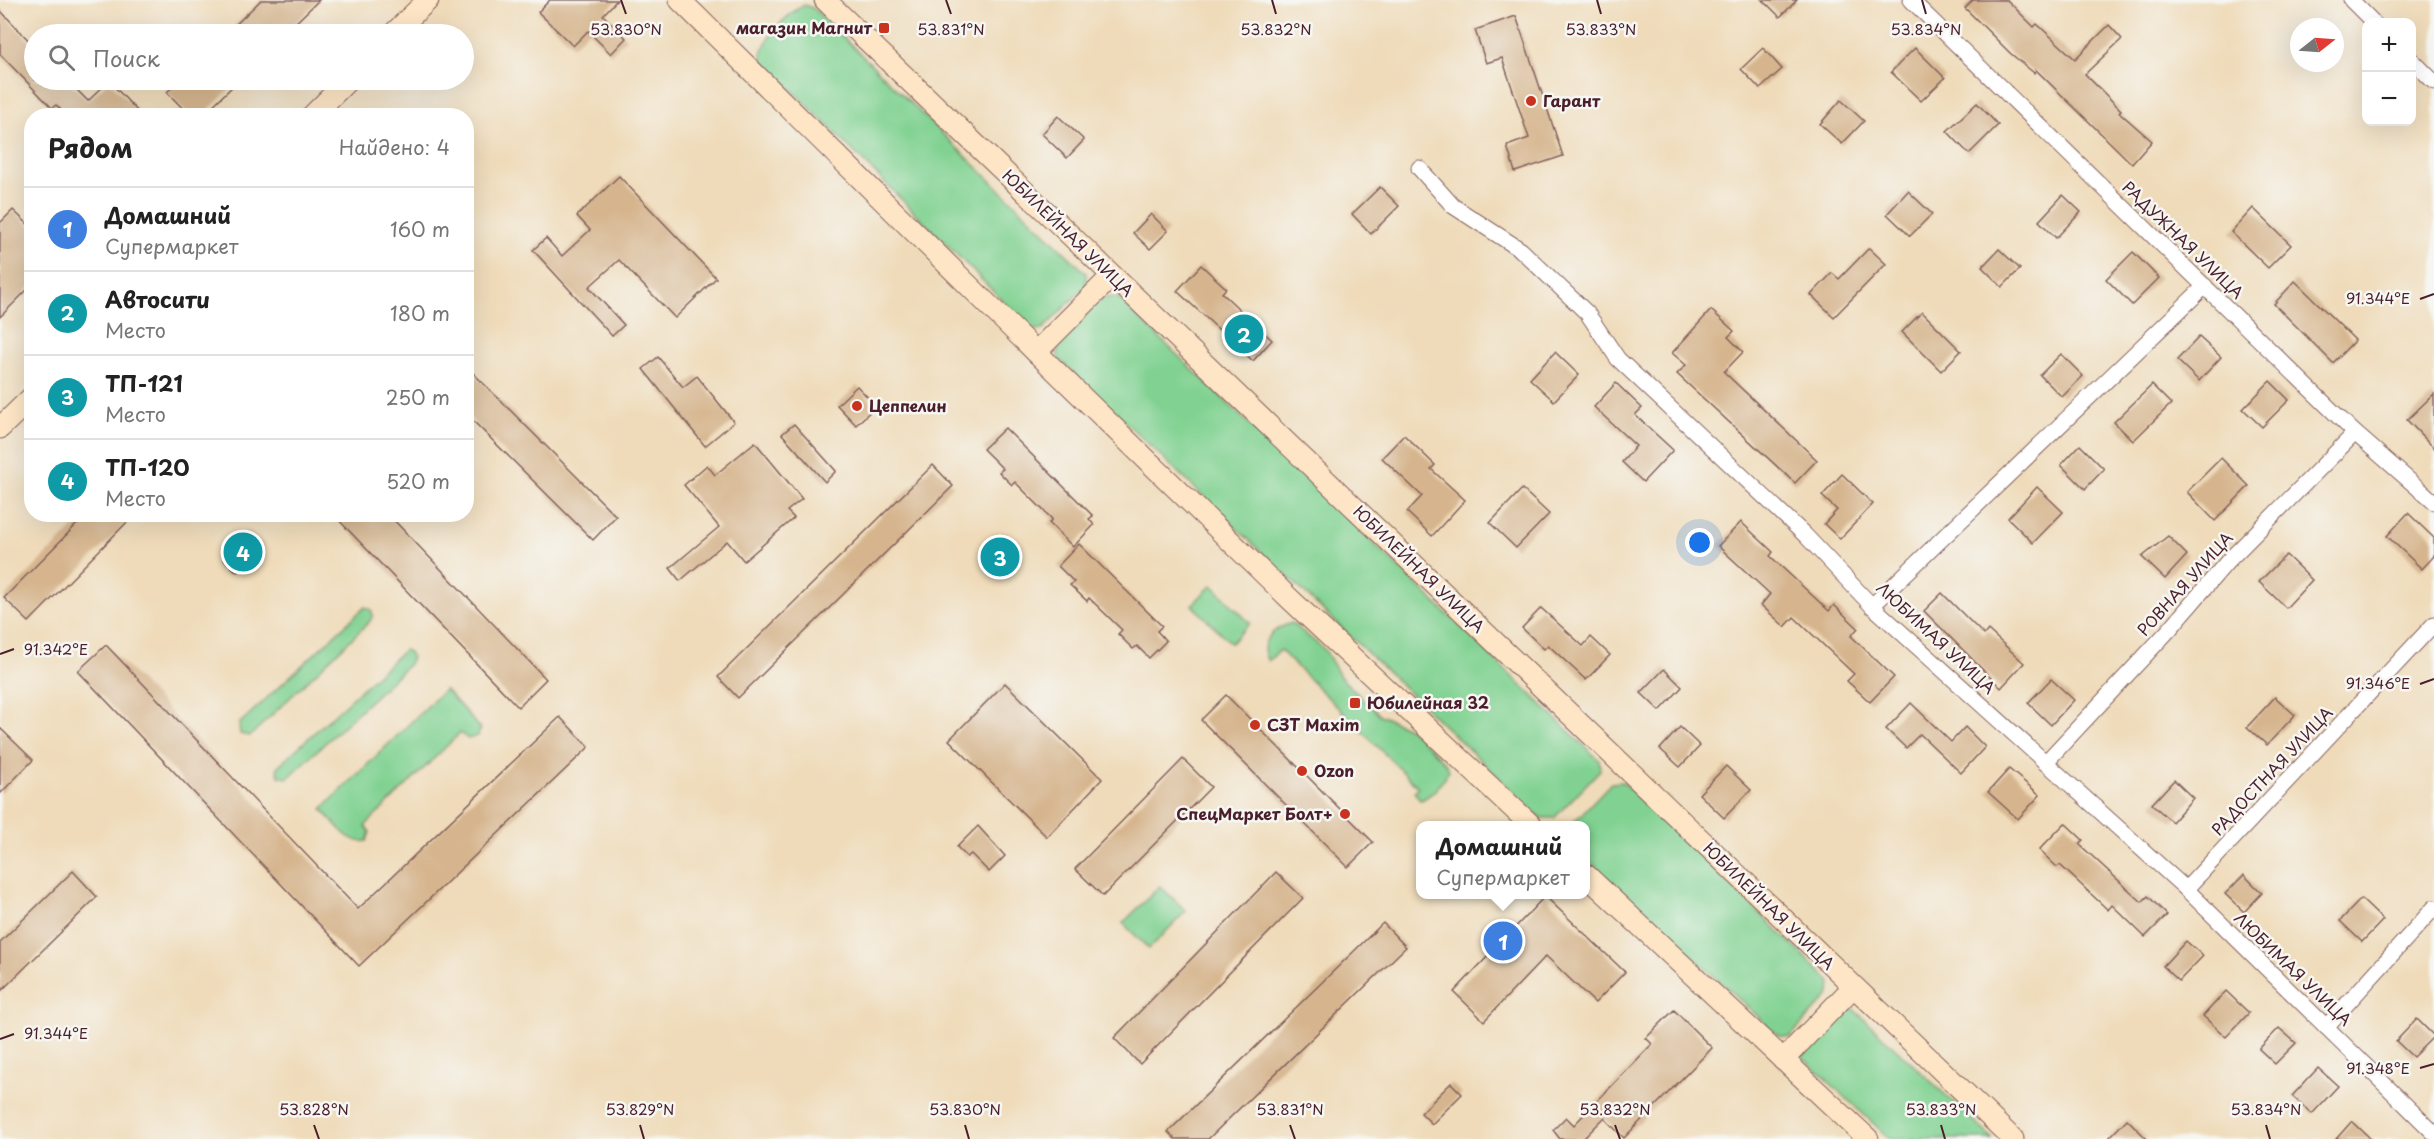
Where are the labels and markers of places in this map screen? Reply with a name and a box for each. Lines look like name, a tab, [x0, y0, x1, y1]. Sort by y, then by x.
place label: магазин Магнит	[736, 15, 873, 39]
marker: магазин Магнит	[877, 21, 891, 35]
place label: Гарант	[1543, 88, 1601, 112]
marker: Гарант	[1524, 94, 1538, 108]
pin: 2	[1224, 312, 1264, 356]
place label: Цеппелин	[869, 393, 947, 417]
marker: Цеппелин	[850, 399, 864, 413]
pin: 4	[224, 530, 262, 574]
pin: 3	[980, 534, 1020, 580]
place label: Юбилейная 32	[1367, 690, 1489, 714]
marker: Юбилейная 32	[1348, 696, 1362, 710]
place label: СЗТ Maxim	[1267, 712, 1359, 736]
marker: СЗТ Maxim	[1248, 718, 1262, 732]
place label: Ozon	[1314, 758, 1354, 782]
marker: Ozon	[1295, 764, 1309, 778]
place label: СпецМаркет Болт+	[1176, 801, 1333, 825]
marker: СпецМаркет Болт+	[1338, 807, 1352, 821]
pin: 1	[1484, 918, 1522, 964]

